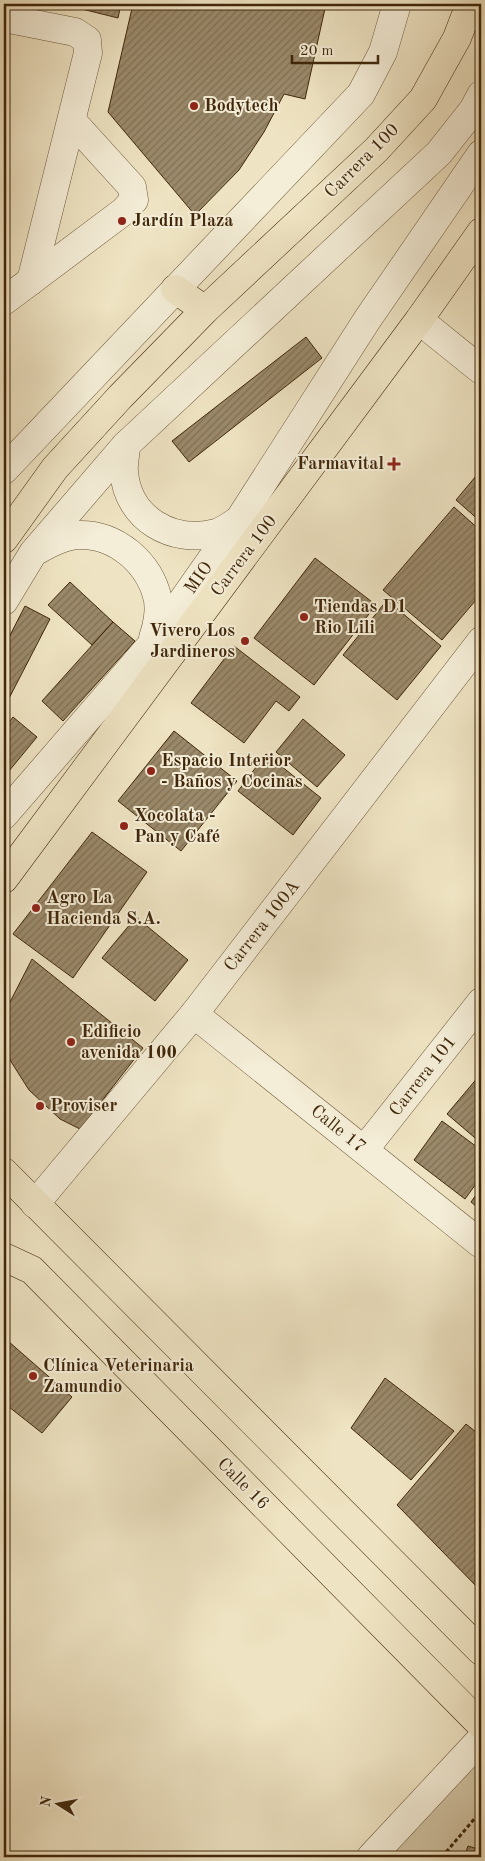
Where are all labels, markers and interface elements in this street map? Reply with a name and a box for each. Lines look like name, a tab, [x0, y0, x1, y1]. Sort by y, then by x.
scale bar	[292, 32, 379, 64]
text: 20 m	[300, 44, 334, 59]
place label: Bodytech	[204, 97, 279, 115]
marker: Bodytech	[188, 100, 200, 112]
street label: Carrera 100	[321, 120, 403, 202]
place label: Jardín Plaza	[132, 212, 233, 230]
marker: Jardín Plaza	[116, 215, 128, 227]
place label: Farmavital	[297, 455, 384, 473]
marker: Farmavital	[388, 458, 400, 470]
street label: Carrera 100	[208, 512, 280, 600]
street label: MIO	[182, 559, 216, 597]
place label: Tiendas D1 Rio Lili	[314, 598, 407, 637]
marker: Tiendas D1 Rio Lili	[298, 611, 310, 623]
place label: Vivero Los Jardineros	[149, 622, 235, 661]
marker: Vivero Los Jardineros	[239, 635, 251, 647]
place label: Espacio Interior - Baños y Cocinas	[161, 752, 303, 791]
marker: Espacio Interior - Baños y Cocinas	[145, 765, 157, 777]
place label: Xocolata - Pan y Café	[134, 807, 220, 846]
marker: Xocolata - Pan y Café	[118, 820, 130, 832]
street label: Carrera 100A	[221, 877, 303, 975]
place label: Agro La Hacienda S.A.	[46, 889, 161, 928]
marker: Agro La Hacienda S.A.	[30, 902, 42, 914]
place label: Edificio avenida 100	[81, 1023, 177, 1062]
street label: Carrera 101	[386, 1032, 460, 1120]
marker: Edificio avenida 100	[65, 1036, 77, 1048]
place label: Proviser	[50, 1097, 117, 1115]
marker: Proviser	[34, 1100, 46, 1112]
street label: Calle 17	[307, 1102, 369, 1156]
place label: Clínica Veterinaria Zamundio	[43, 1357, 194, 1396]
marker: Clínica Veterinaria Zamundio	[27, 1370, 39, 1382]
street label: Calle 16	[214, 1455, 272, 1513]
north arrow	[32, 1778, 82, 1828]
text: N	[38, 1795, 54, 1808]

